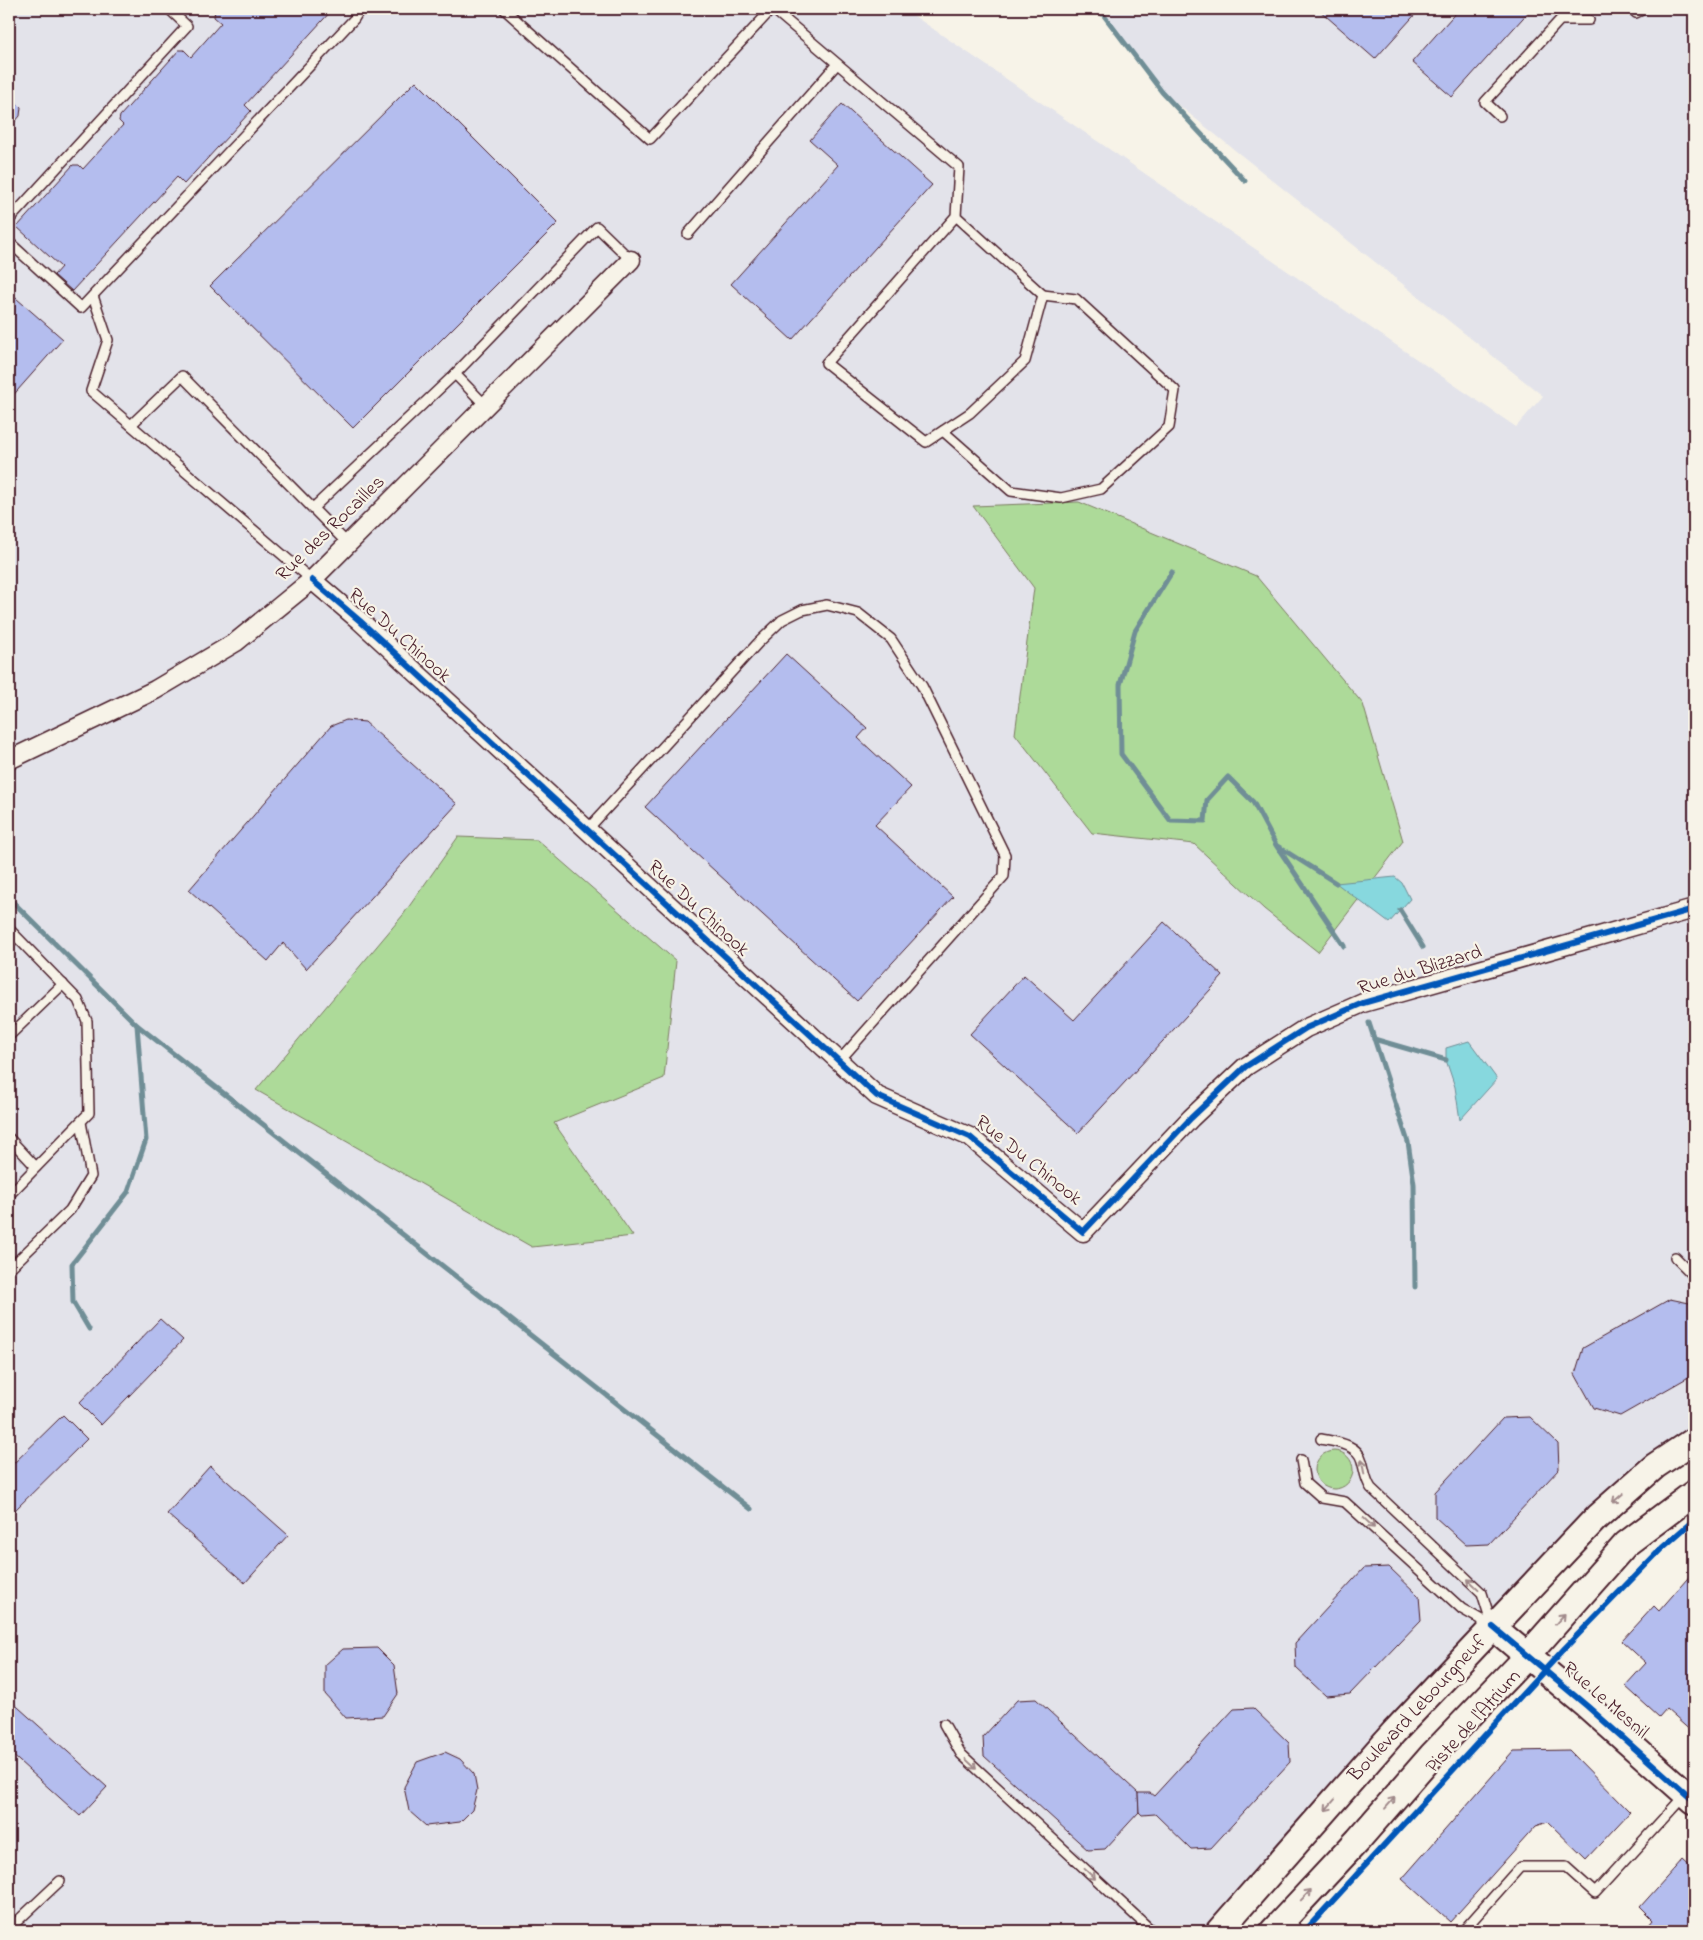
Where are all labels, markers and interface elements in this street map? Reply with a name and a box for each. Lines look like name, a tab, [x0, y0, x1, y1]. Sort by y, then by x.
street label: Rue des Rocailles	[270, 469, 392, 589]
street label: Rue Du Chinook	[341, 582, 457, 691]
street label: Rue Du Chinook	[640, 854, 756, 964]
street label: Rue du Blizzard	[1354, 938, 1486, 1004]
street label: Rue Du Chinook	[968, 1109, 1088, 1213]
one-way arrow	[1358, 1460, 1368, 1476]
one-way arrow	[1612, 1492, 1625, 1504]
one-way arrow	[1362, 1517, 1375, 1529]
one-way arrow	[1466, 1578, 1479, 1590]
one-way arrow	[1554, 1613, 1566, 1626]
street label: Boulevard Lebourgneuf	[1341, 1628, 1495, 1790]
street label: Rue Le Mesnil	[1556, 1655, 1654, 1747]
street label: Piste de l'Atrium	[1419, 1664, 1529, 1780]
one-way arrow	[965, 1758, 978, 1770]
one-way arrow	[1384, 1797, 1396, 1810]
one-way arrow	[1324, 1799, 1336, 1812]
one-way arrow	[1084, 1868, 1097, 1880]
one-way arrow	[1300, 1889, 1312, 1902]

